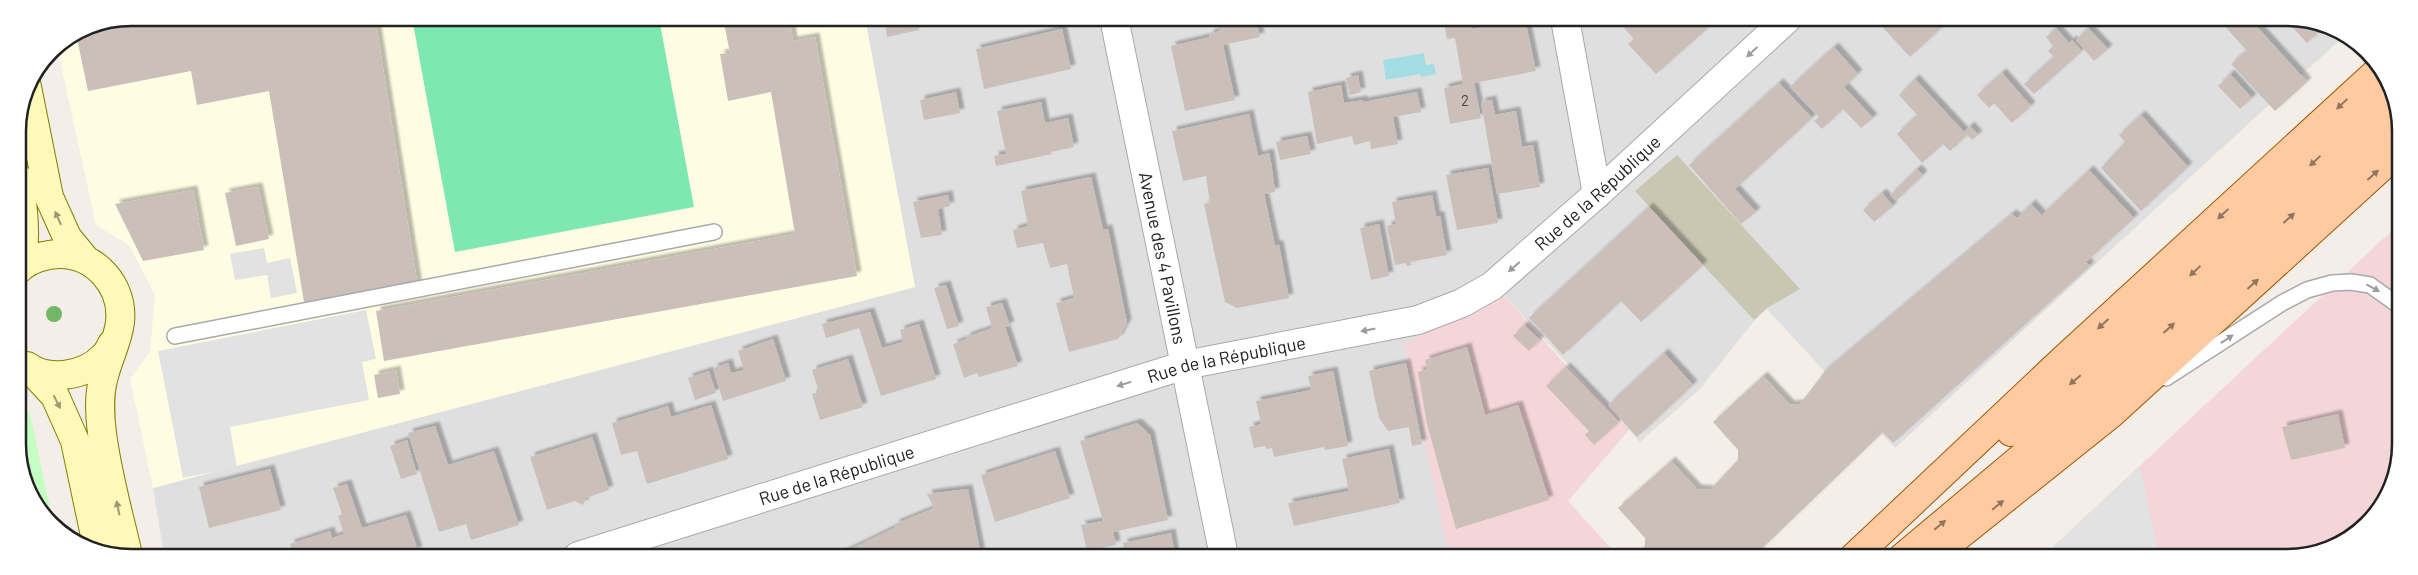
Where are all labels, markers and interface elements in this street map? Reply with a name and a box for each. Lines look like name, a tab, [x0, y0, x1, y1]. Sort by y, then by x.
one-way arrow	[1746, 46, 1758, 58]
house number: 2	[1461, 91, 1469, 109]
one-way arrow	[2337, 98, 2349, 110]
street label: Rue de la République	[1530, 130, 1665, 255]
one-way arrow	[2309, 155, 2321, 167]
one-way arrow	[2367, 169, 2380, 180]
street label: Avenue des 4 Pavillons	[1135, 170, 1191, 346]
one-way arrow	[2217, 208, 2229, 220]
one-way arrow	[54, 211, 62, 225]
one-way arrow	[2283, 212, 2295, 224]
one-way arrow	[1508, 261, 1521, 272]
one-way arrow	[2190, 265, 2202, 277]
one-way arrow	[2246, 278, 2258, 290]
one-way arrow	[2365, 284, 2380, 292]
one-way arrow	[2097, 318, 2109, 330]
one-way arrow	[2163, 322, 2175, 334]
one-way arrow	[1359, 327, 1375, 335]
street label: Rue de la République	[1144, 331, 1307, 387]
one-way arrow	[2220, 334, 2233, 343]
one-way arrow	[2070, 374, 2082, 386]
one-way arrow	[1116, 381, 1131, 389]
one-way arrow	[53, 395, 61, 409]
street label: Rue de la République	[756, 440, 917, 509]
one-way arrow	[113, 499, 121, 515]
one-way arrow	[1991, 499, 2004, 510]
one-way arrow	[1934, 520, 1947, 531]

